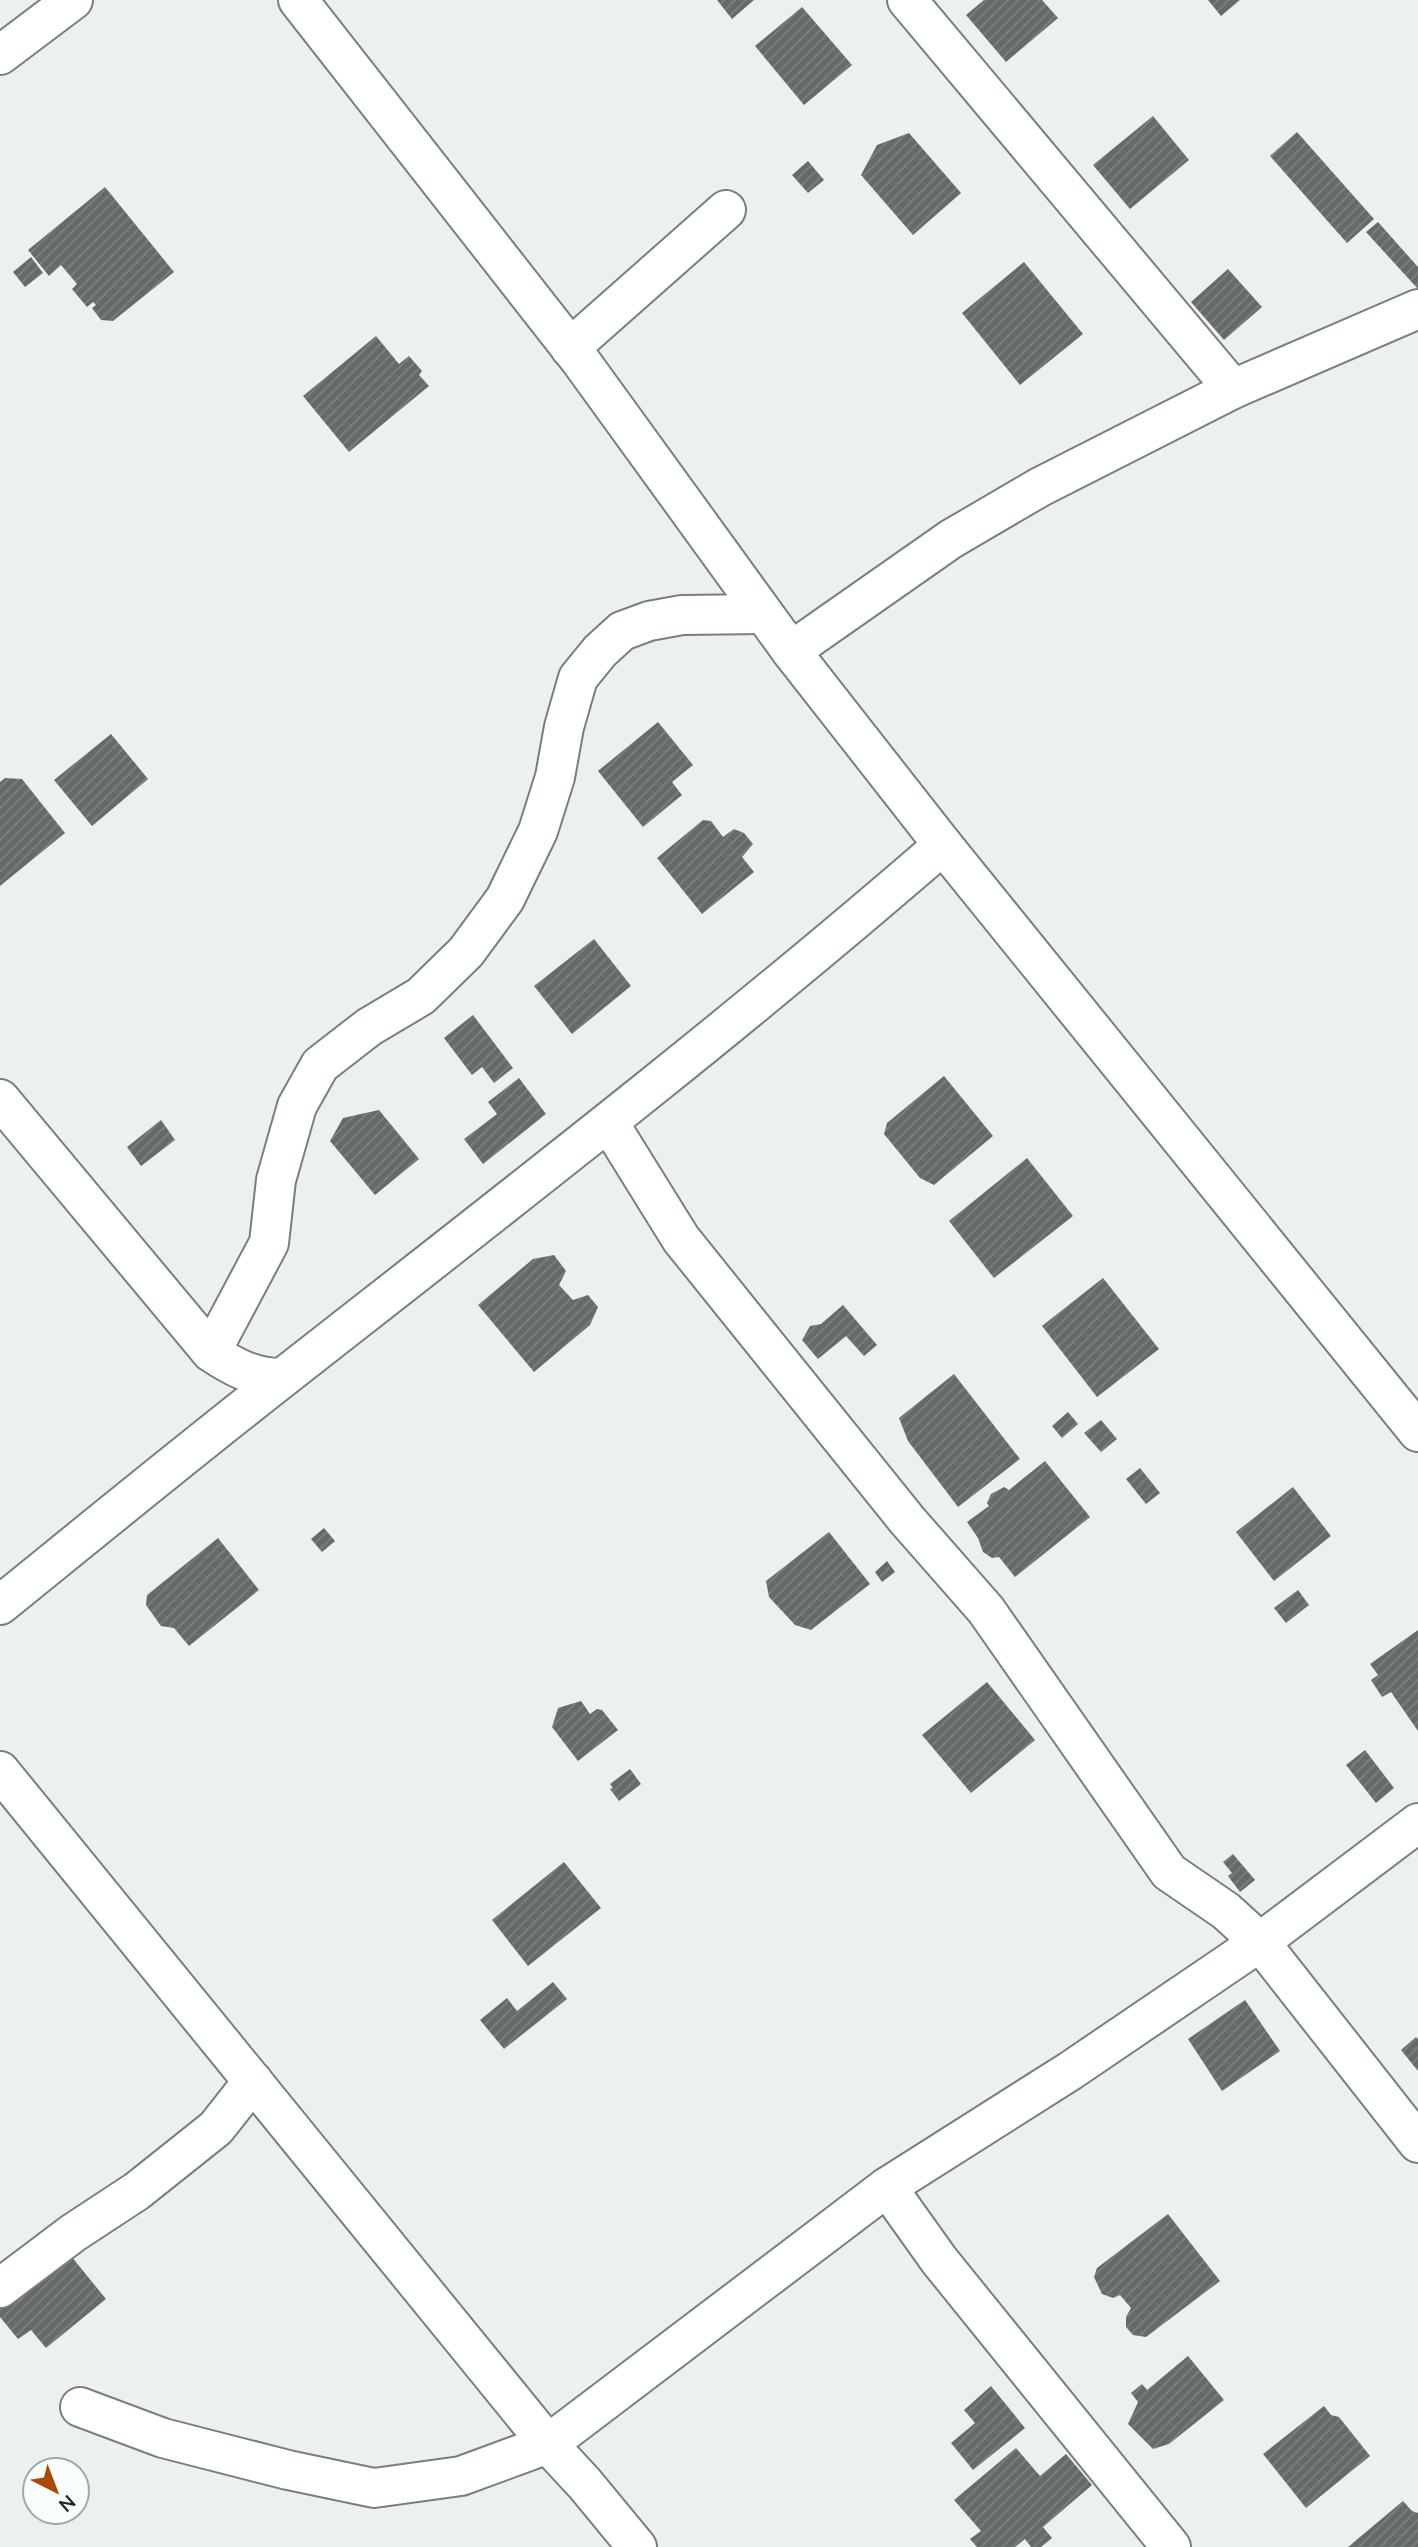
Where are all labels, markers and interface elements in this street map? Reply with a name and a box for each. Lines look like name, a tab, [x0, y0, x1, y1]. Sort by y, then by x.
north arrow	[21, 2456, 91, 2526]
text: N	[53, 2488, 81, 2517]

